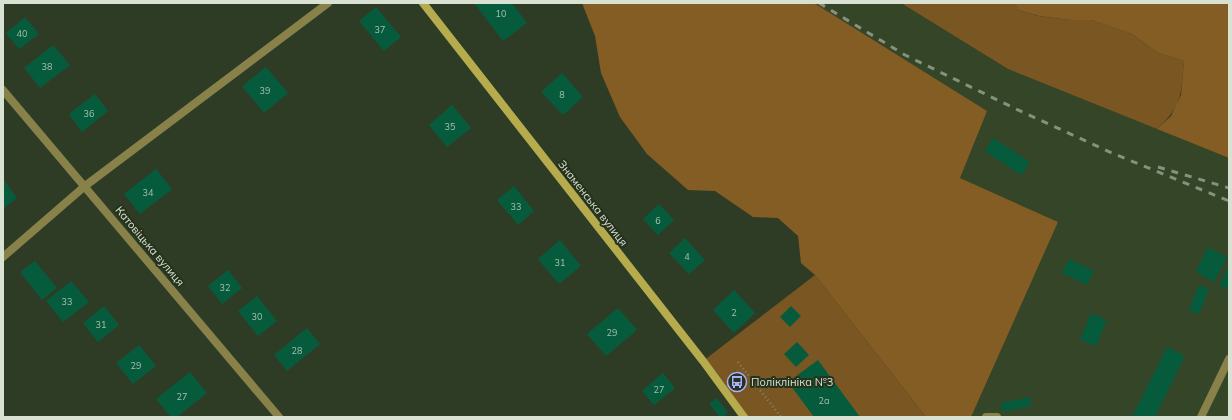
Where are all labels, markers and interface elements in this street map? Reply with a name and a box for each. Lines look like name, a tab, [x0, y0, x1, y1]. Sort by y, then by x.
house number: 10	[496, 8, 506, 19]
house number: 37	[375, 24, 385, 35]
house number: 40	[17, 28, 27, 39]
house number: 38	[42, 61, 52, 72]
house number: 39	[260, 85, 270, 96]
house number: 8	[559, 89, 565, 100]
house number: 36	[84, 108, 94, 119]
house number: 35	[445, 121, 456, 132]
street label: Знаменська вулиця	[555, 157, 631, 249]
house number: 34	[143, 187, 154, 198]
house number: 33	[511, 201, 521, 212]
street label: Катовіцька вулиця	[113, 203, 187, 289]
house number: 6	[655, 215, 661, 226]
house number: 4	[684, 251, 690, 262]
house number: 31	[555, 257, 565, 268]
house number: 32	[220, 282, 230, 293]
house number: 33	[62, 296, 72, 307]
house number: 2	[731, 307, 737, 318]
house number: 30	[252, 311, 262, 322]
house number: 31	[96, 319, 106, 330]
house number: 29	[607, 327, 617, 338]
house number: 28	[292, 345, 302, 356]
house number: 29	[131, 360, 141, 371]
bus stop icon: Поліклініка №3	[726, 371, 748, 393]
place label: Поліклініка №3	[751, 375, 833, 389]
house number: 27	[654, 384, 664, 395]
house number: 27	[177, 391, 187, 402]
house number: 2а	[819, 395, 829, 406]

